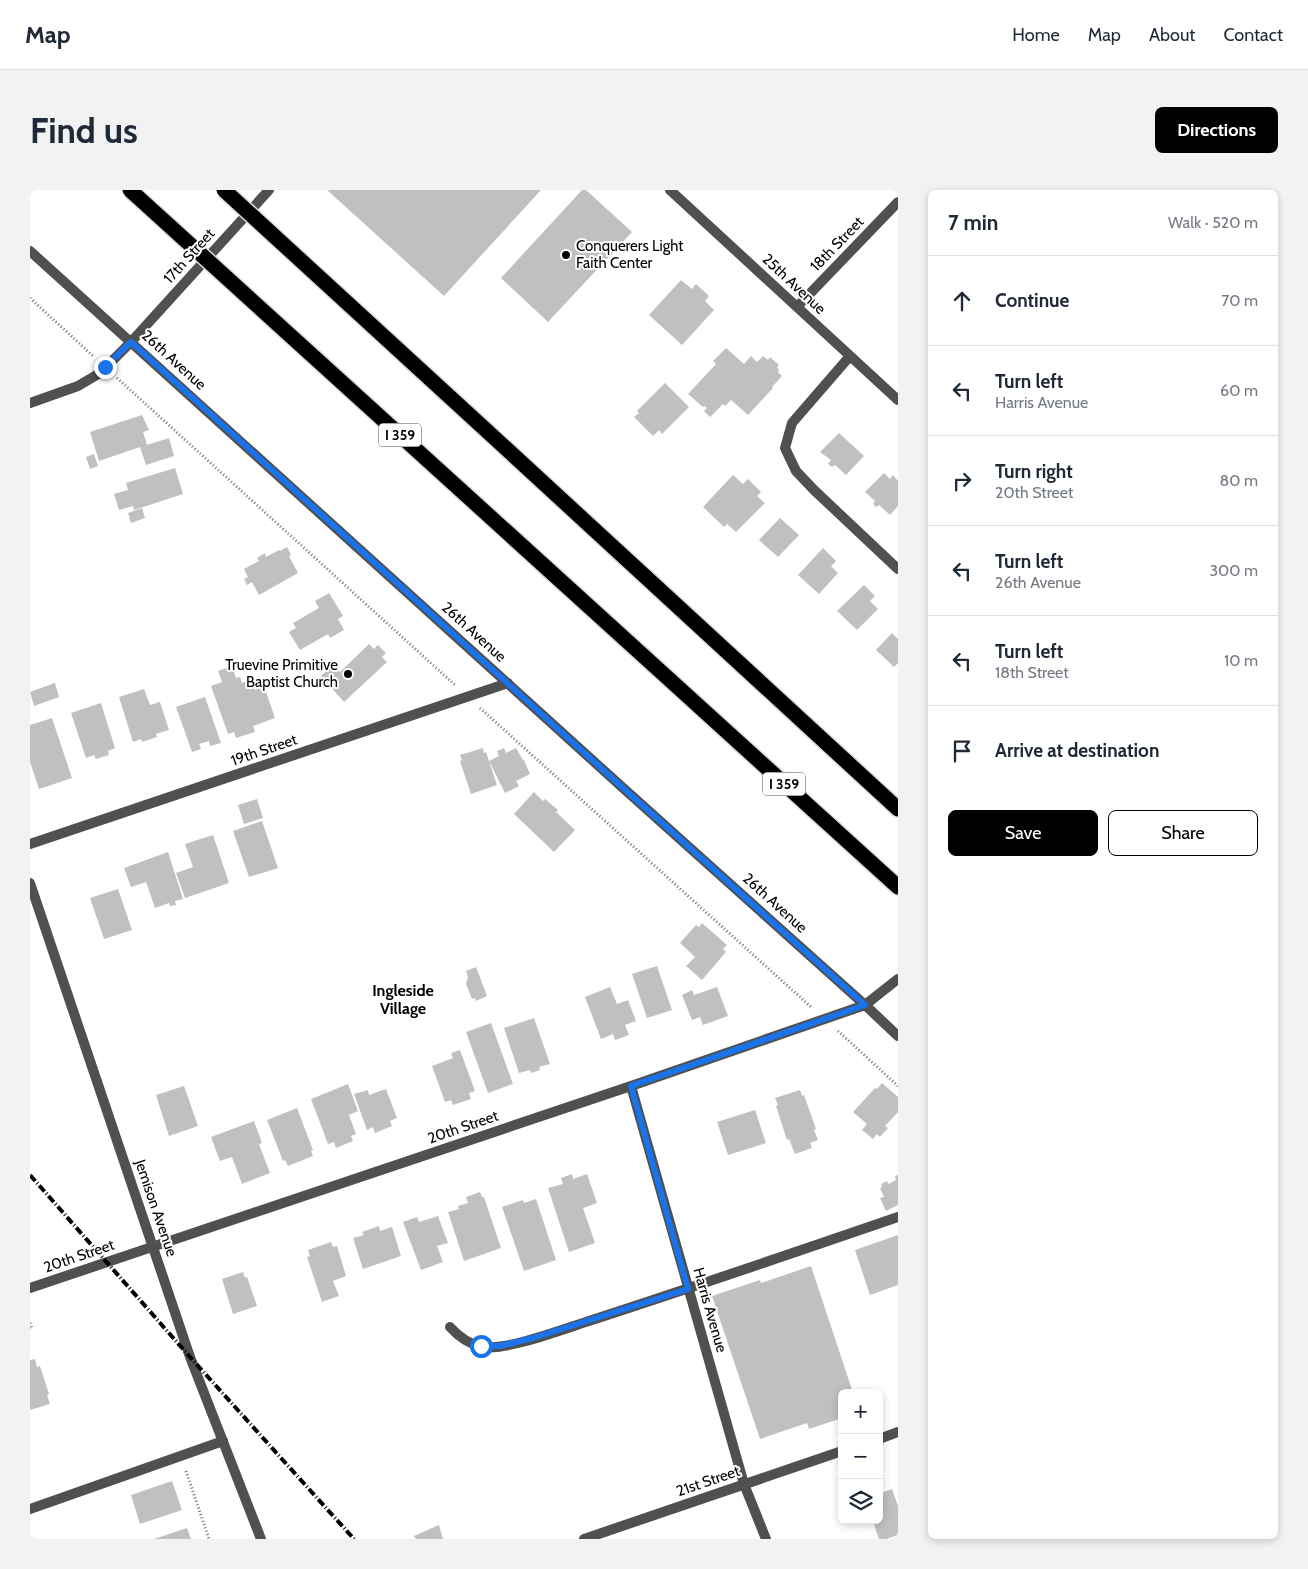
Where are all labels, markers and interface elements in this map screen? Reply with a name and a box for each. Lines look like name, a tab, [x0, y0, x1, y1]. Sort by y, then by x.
text: Map	[25, 20, 71, 49]
text: Home	[1012, 24, 1060, 46]
text: Map	[1088, 24, 1121, 46]
text: About	[1149, 24, 1195, 46]
text: Contact	[1223, 24, 1283, 46]
button: Directions	[1155, 107, 1278, 153]
text: Find us	[30, 109, 138, 152]
text: 7 min	[948, 210, 998, 235]
street label: 18th Street	[807, 213, 867, 275]
text: Walk · 520 m	[1168, 213, 1258, 232]
street label: 17th Street	[160, 225, 218, 287]
place label: Conquerers Light Faith Center	[576, 237, 683, 272]
marker: Conquerers Light Faith Center	[560, 249, 572, 261]
street label: 25th Avenue	[759, 250, 830, 318]
icon: ahead	[948, 287, 976, 315]
text: Continue	[995, 289, 1069, 312]
text: 70 m	[1221, 291, 1258, 310]
street label: 26th Avenue	[138, 326, 210, 394]
route end	[94, 356, 117, 379]
text: Turn left	[995, 370, 1063, 393]
icon: left	[948, 377, 976, 405]
text: 60 m	[1220, 381, 1258, 400]
text: Harris Avenue	[995, 393, 1088, 412]
road number: I 359	[379, 424, 421, 446]
text: Turn right	[995, 460, 1073, 483]
icon: right	[948, 467, 976, 495]
text: 80 m	[1220, 471, 1258, 490]
text: 20th Street	[995, 483, 1073, 502]
text: Turn left	[995, 550, 1063, 573]
icon: left	[948, 557, 976, 585]
text: 300 m	[1209, 561, 1258, 580]
text: 26th Avenue	[995, 573, 1081, 592]
street label: 26th Avenue	[438, 598, 510, 666]
text: Turn left	[995, 640, 1063, 663]
icon: left	[948, 647, 976, 675]
text: 10 m	[1224, 651, 1258, 670]
place label: Truevine Primitive Baptist Church	[225, 656, 338, 691]
text: 18th Street	[995, 663, 1069, 682]
marker: Truevine Primitive Baptist Church	[342, 668, 354, 680]
street label: 19th Street	[229, 730, 299, 770]
icon: arrive	[948, 737, 976, 765]
text: Arrive at destination	[995, 739, 1159, 762]
road number: I 359	[763, 772, 805, 796]
button: Save	[948, 810, 1098, 856]
button: Share	[1108, 810, 1258, 856]
street label: 26th Avenue	[739, 869, 811, 937]
district label: Ingleside Village	[372, 981, 434, 1018]
street label: 20th Street	[425, 1107, 501, 1147]
street label: Jemison Avenue	[131, 1156, 181, 1259]
street label: 20th Street	[41, 1236, 117, 1276]
street label: Harris Avenue	[689, 1265, 731, 1355]
route start	[470, 1335, 493, 1358]
map controls	[838, 1389, 883, 1524]
button: +	[838, 1389, 883, 1434]
button: −	[838, 1434, 883, 1479]
street label: 21st Street	[674, 1462, 742, 1500]
button: layers	[838, 1479, 883, 1524]

